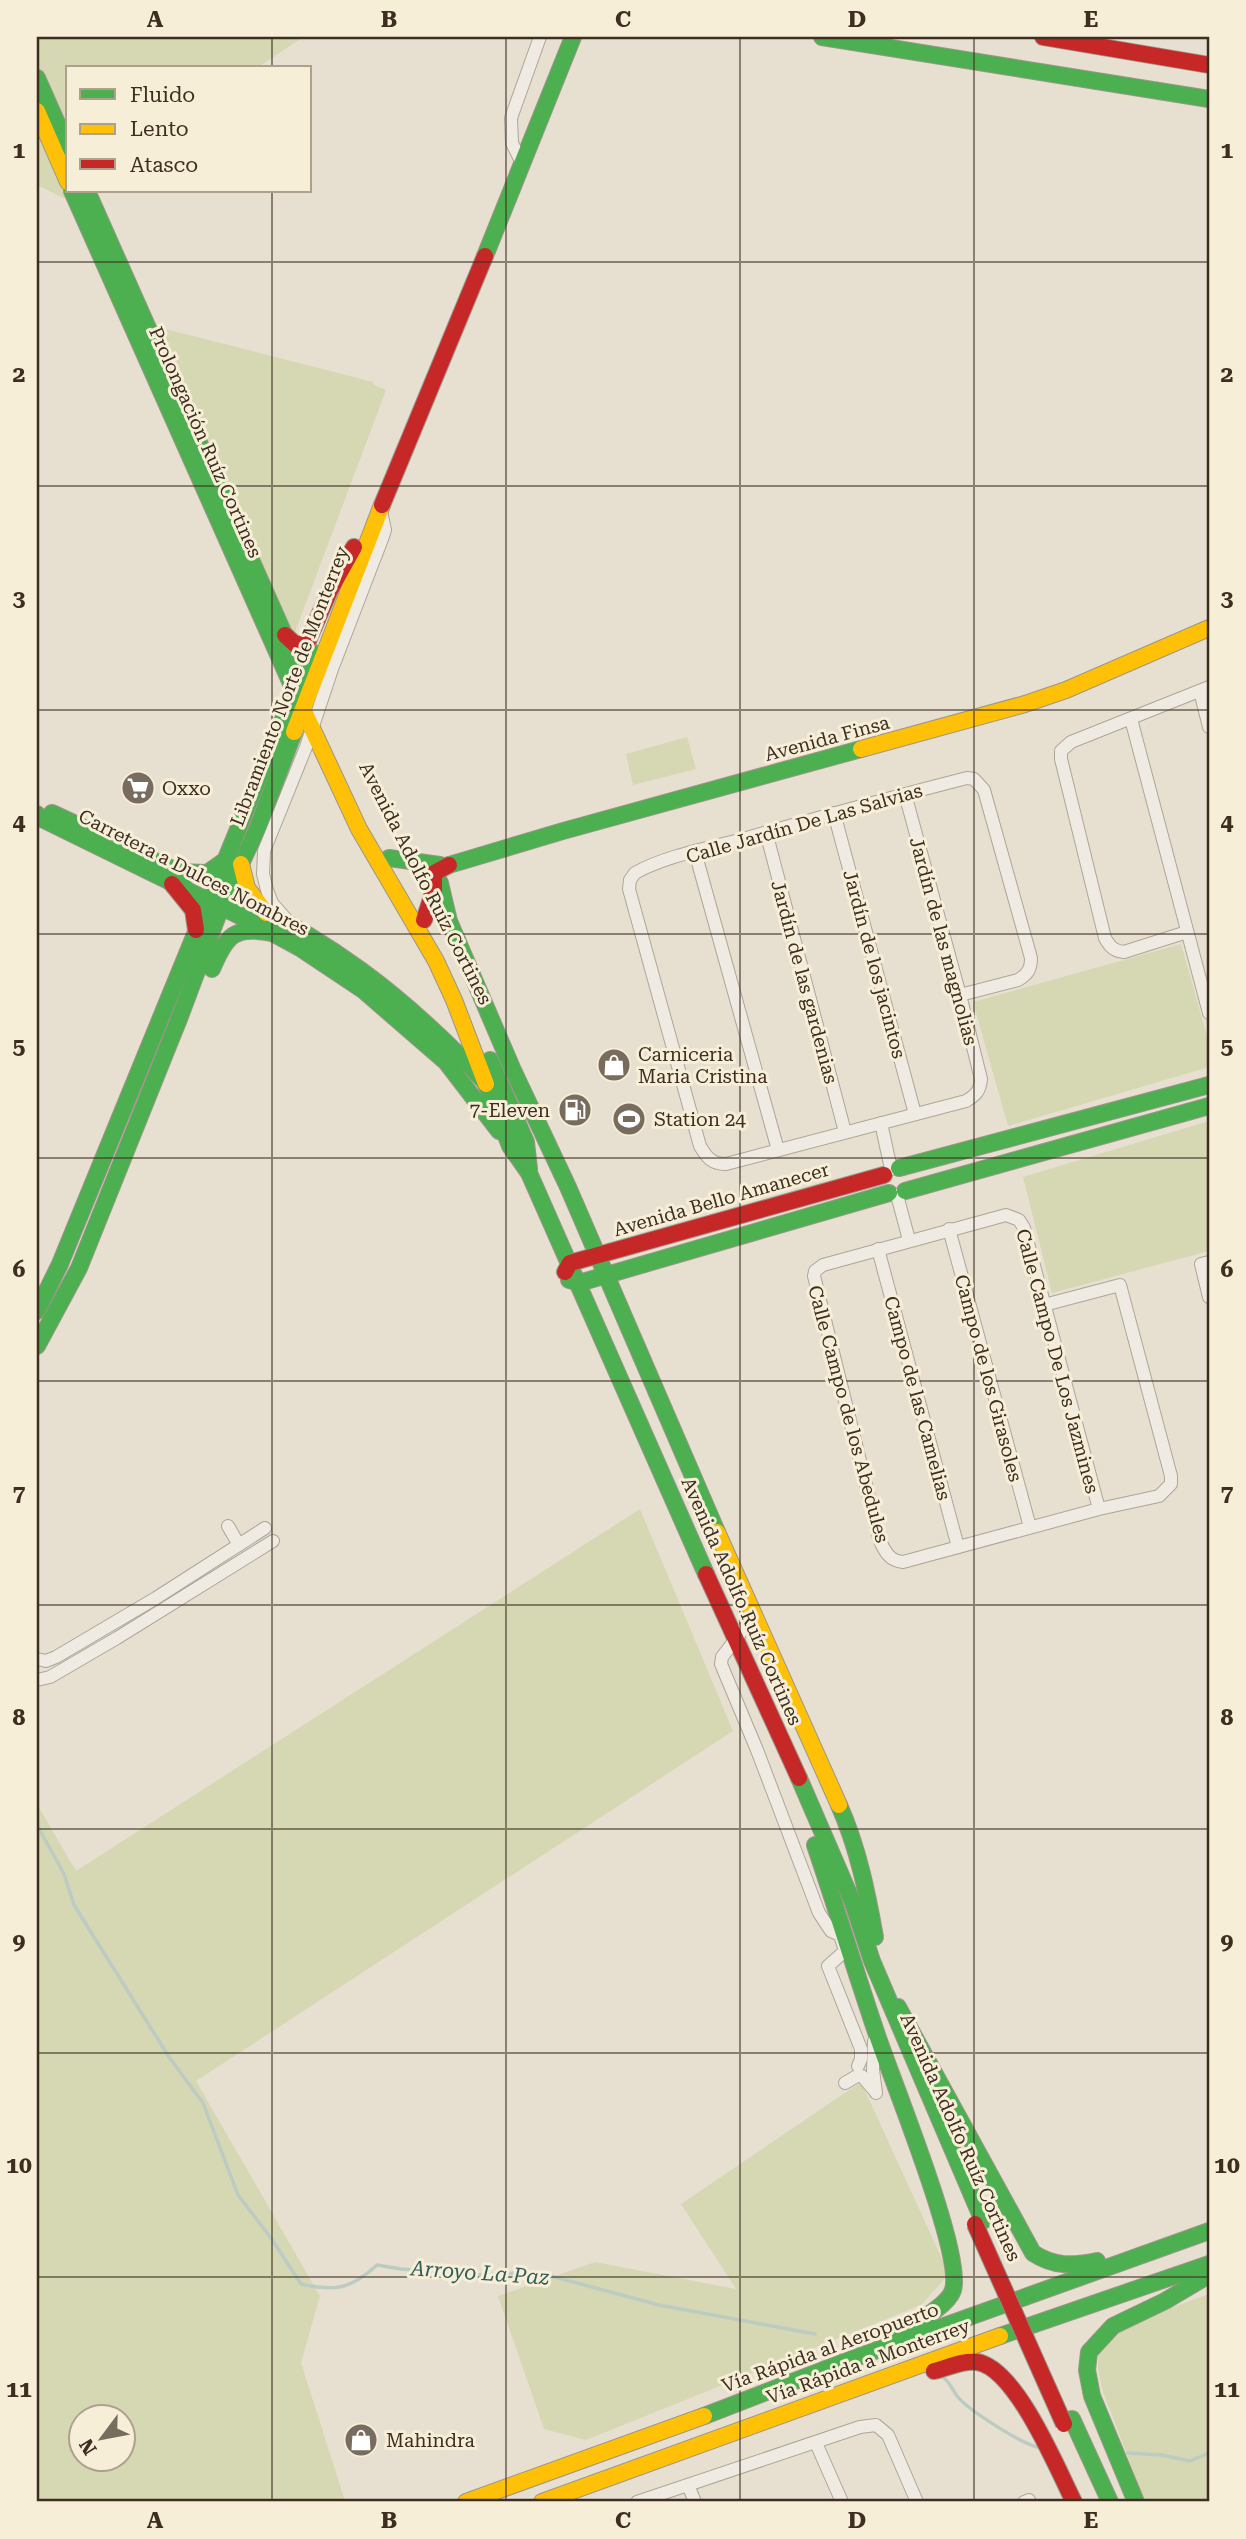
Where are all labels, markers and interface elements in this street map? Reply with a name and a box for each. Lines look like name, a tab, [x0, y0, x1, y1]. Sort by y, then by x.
text: A	[147, 6, 164, 33]
text: B	[381, 6, 397, 33]
text: C	[615, 6, 631, 33]
text: D	[848, 6, 866, 33]
text: E	[1084, 6, 1098, 33]
legend	[66, 66, 312, 192]
text: Fluido	[130, 83, 195, 107]
text: Lento	[130, 117, 189, 141]
text: 1	[13, 137, 26, 164]
text: 1	[1221, 137, 1234, 164]
text: Atasco	[130, 153, 198, 177]
street label: Prolongación Ruíz Cortines	[144, 323, 267, 561]
text: 2	[13, 361, 25, 388]
text: 2	[1221, 361, 1233, 388]
street label: Libramiento Norte de Monterrey	[225, 542, 354, 829]
text: 3	[13, 585, 26, 612]
text: 3	[1221, 585, 1234, 612]
street label: Avenida Finsa	[762, 711, 893, 766]
street label: Avenida Adolfo Ruíz Cortines	[354, 758, 497, 1008]
supermarket icon: Oxxo	[119, 769, 157, 807]
place label: Oxxo	[162, 777, 211, 800]
street label: Calle Jardín De Las Salvias	[683, 779, 925, 868]
street label: Carretera a Dulces Nombres	[75, 804, 313, 941]
text: 4	[13, 809, 26, 836]
text: 4	[1221, 809, 1234, 836]
street label: Jardín de las magnolias	[905, 835, 982, 1048]
street label: Jardín de los jacintos	[838, 867, 911, 1061]
street label: Jardín de las gardenias	[766, 878, 843, 1086]
text: 5	[13, 1033, 26, 1060]
text: 5	[1221, 1033, 1234, 1060]
place label: Carniceria Maria Cristina	[638, 1043, 768, 1088]
shop icon: Carniceria Maria Cristina	[595, 1046, 633, 1084]
fuel station icon: 7-Eleven	[556, 1091, 594, 1129]
place label: 7-Eleven	[469, 1099, 550, 1122]
sports icon: Station 24	[610, 1100, 648, 1138]
place label: Station 24	[654, 1108, 746, 1131]
street label: Avenida Bello Amanecer	[611, 1158, 832, 1241]
street label: Calle Campo De Los Jazmines	[1011, 1226, 1104, 1496]
text: 6	[13, 1256, 26, 1283]
text: 6	[1221, 1256, 1234, 1283]
street label: Campo de los Girasoles	[950, 1272, 1027, 1484]
street label: Calle Campo de los Abedules	[803, 1283, 894, 1545]
street label: Campo de las Camelias	[879, 1294, 956, 1503]
street label: Avenida Adolfo Ruíz Cortines	[676, 1474, 807, 1729]
text: 7	[13, 1480, 26, 1507]
text: 7	[1221, 1480, 1234, 1507]
text: 8	[13, 1704, 26, 1731]
text: 8	[1221, 1704, 1234, 1731]
text: 9	[13, 1928, 26, 1955]
text: 9	[1221, 1928, 1234, 1955]
street label: Avenida Adolfo Ruíz Cortines	[895, 2010, 1026, 2265]
text: 10	[6, 2152, 32, 2179]
text: 10	[1214, 2152, 1240, 2179]
water label: Arroyo La Paz	[408, 2256, 551, 2290]
street label: Vía Rápida al Aeropuerto	[719, 2298, 942, 2397]
street label: Vía Rápida a Monterrey	[763, 2314, 974, 2409]
text: 11	[6, 2376, 32, 2403]
text: 11	[1214, 2376, 1240, 2403]
north arrow	[66, 2402, 136, 2472]
shop icon: Mahindra	[342, 2421, 380, 2459]
place label: Mahindra	[386, 2429, 476, 2452]
text: N	[74, 2434, 102, 2459]
text: A	[147, 2507, 164, 2534]
text: B	[381, 2507, 397, 2534]
text: C	[615, 2507, 631, 2534]
text: D	[848, 2507, 866, 2534]
text: E	[1084, 2507, 1098, 2534]

